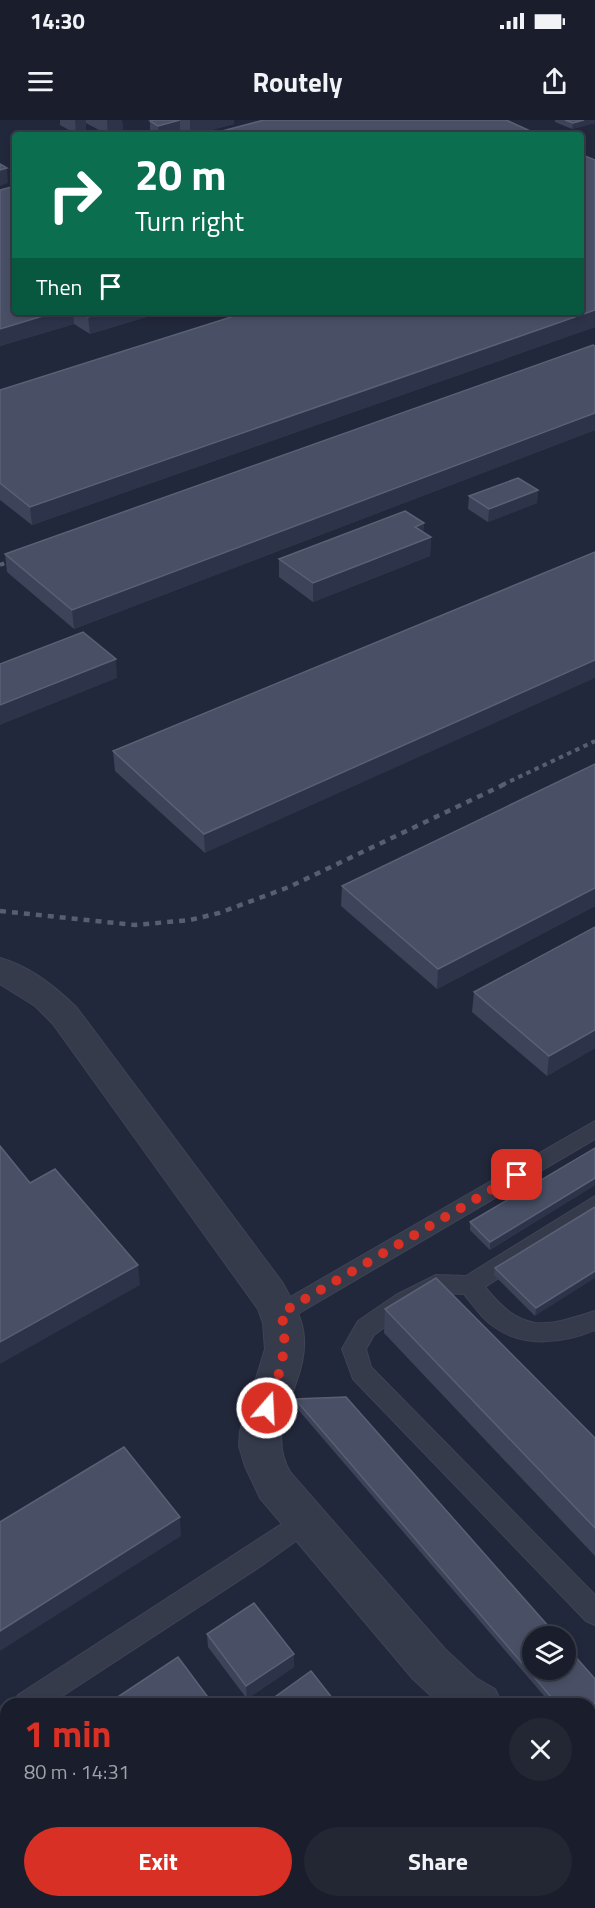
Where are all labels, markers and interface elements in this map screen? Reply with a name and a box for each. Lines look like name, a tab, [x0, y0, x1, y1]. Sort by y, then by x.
text: 14:30	[30, 4, 85, 38]
text: Routely	[252, 61, 343, 102]
icon: menu	[24, 65, 57, 98]
icon: share	[538, 65, 571, 98]
text: 20 m	[135, 142, 227, 206]
icon: right	[36, 156, 114, 234]
text: Turn right	[135, 200, 244, 241]
text: Then	[36, 270, 82, 304]
icon: arrive	[94, 270, 127, 303]
pin	[491, 1149, 542, 1200]
icon: arrive	[500, 1158, 533, 1191]
position arrow	[235, 1376, 299, 1440]
map controls	[522, 1626, 576, 1680]
button: layers	[522, 1626, 576, 1680]
text: 1 min	[24, 1706, 111, 1761]
button: close	[509, 1718, 572, 1781]
text: 80 m · 14:31	[24, 1756, 130, 1787]
button: Exit	[24, 1827, 292, 1896]
button: Share	[304, 1827, 572, 1896]

